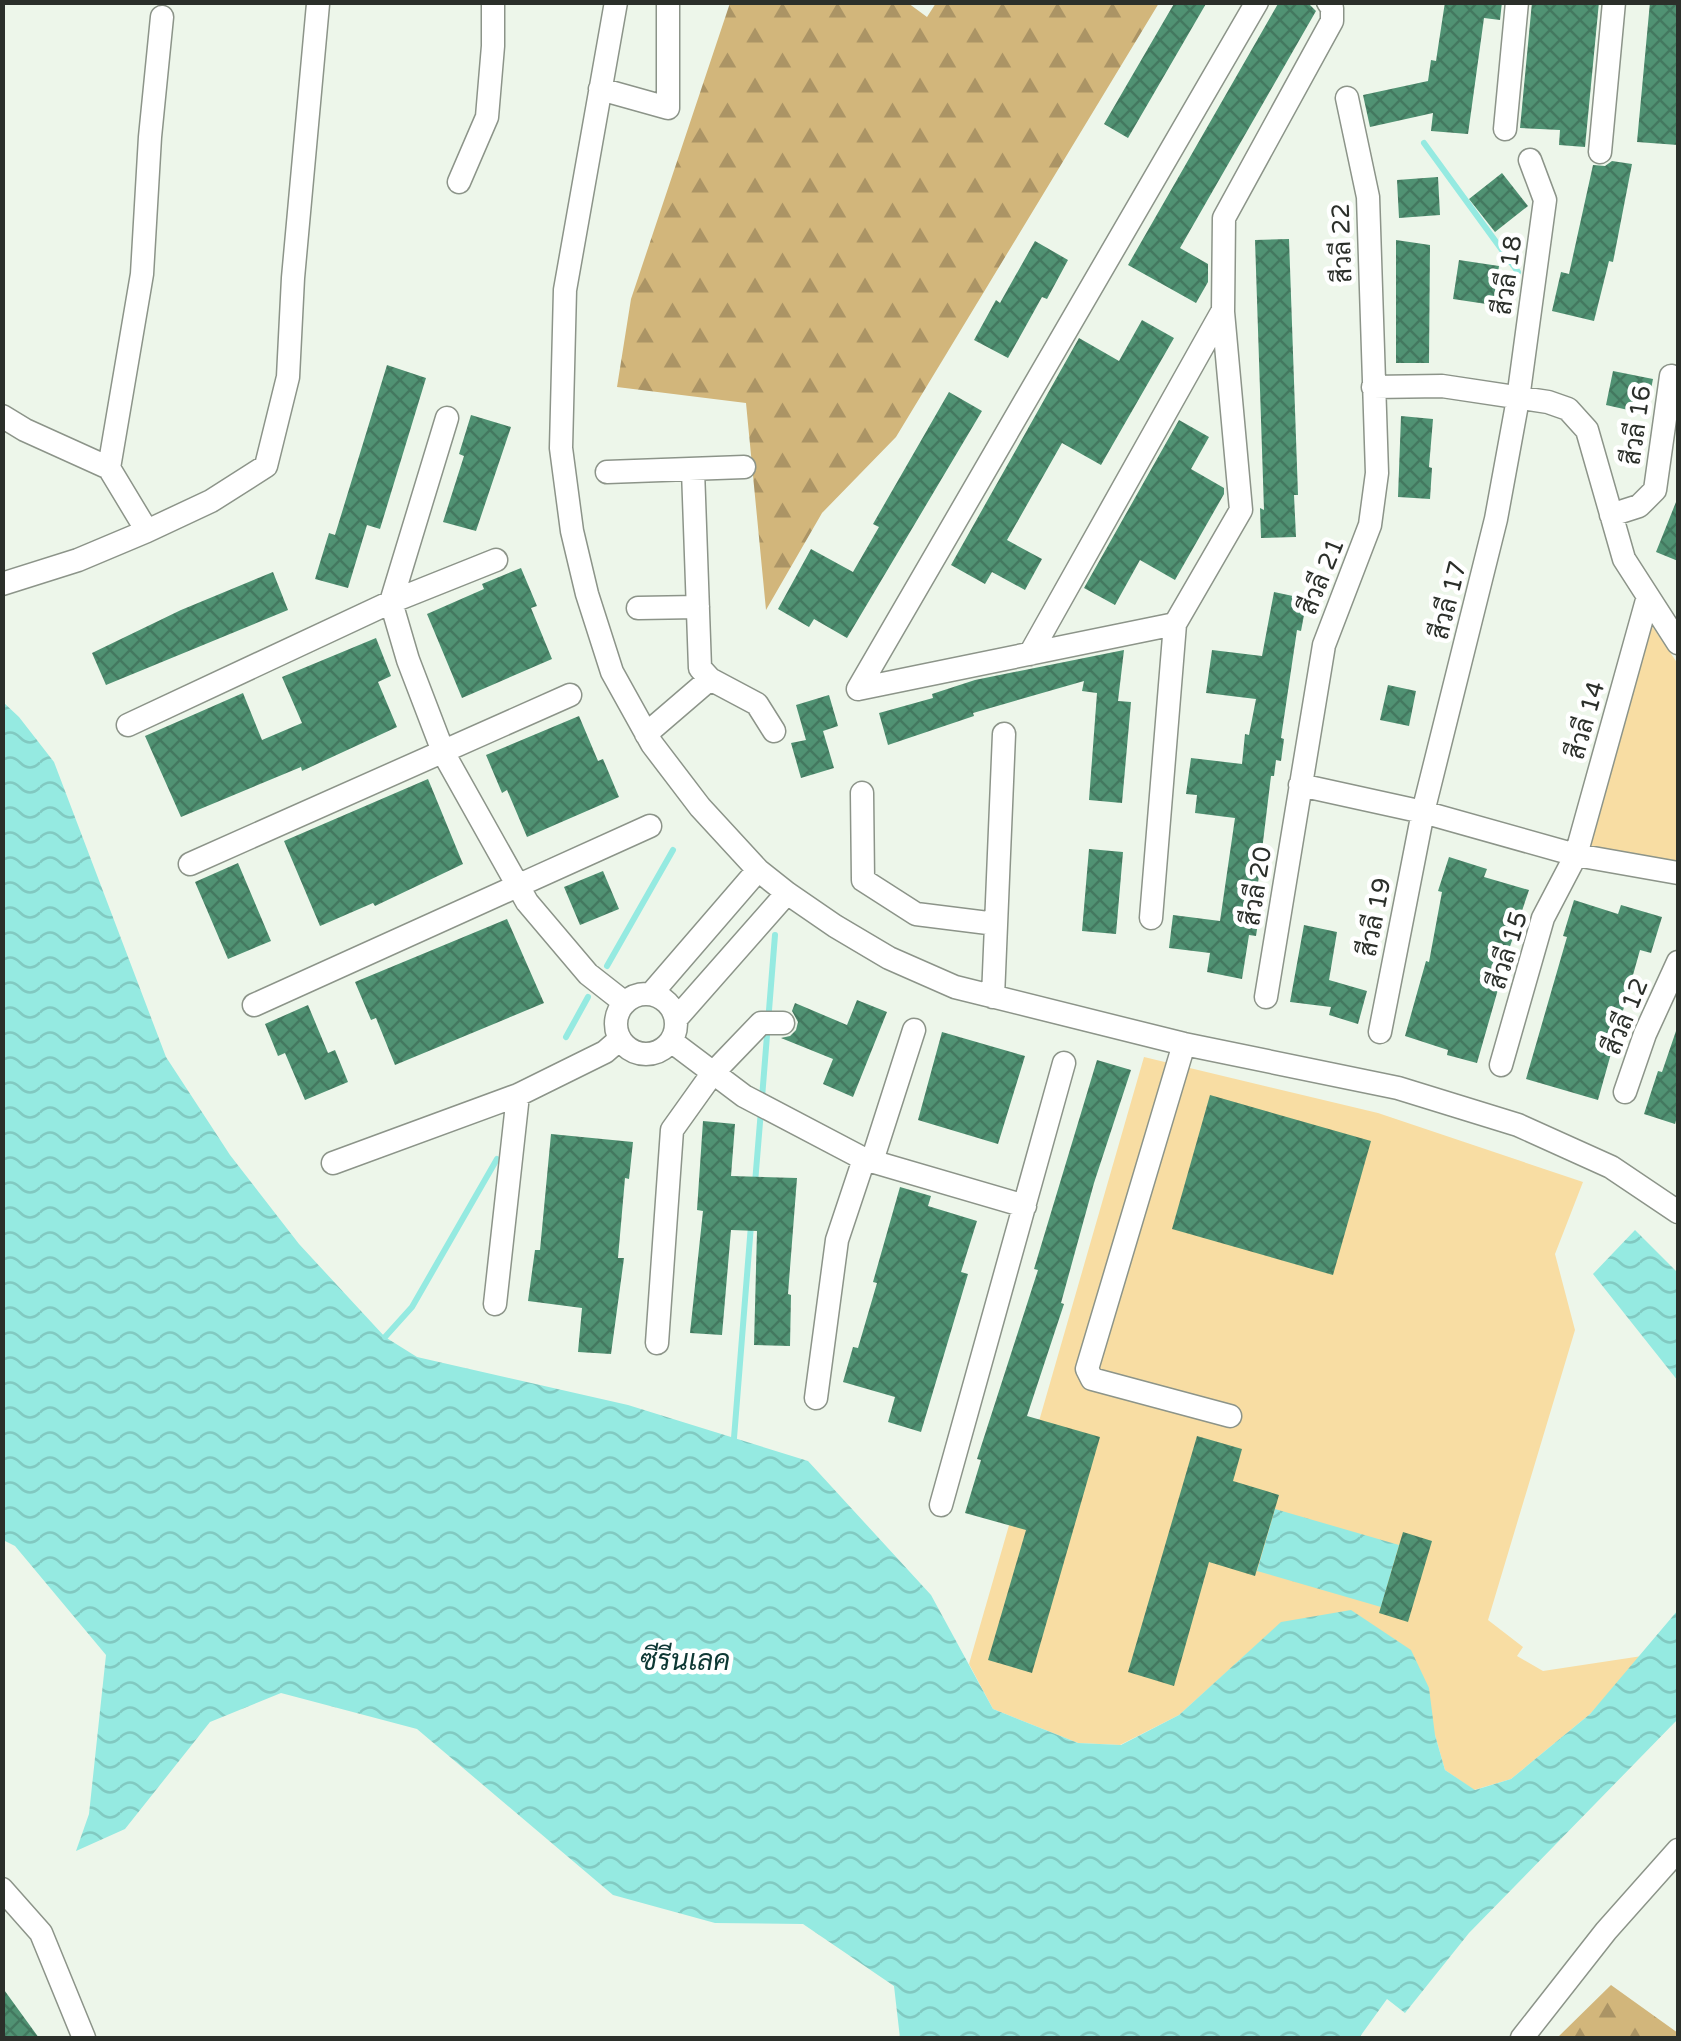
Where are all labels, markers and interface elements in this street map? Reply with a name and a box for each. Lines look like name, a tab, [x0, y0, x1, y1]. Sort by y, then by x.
street label: สีวลี 22	[1324, 203, 1358, 283]
street label: สีวลี 18	[1486, 233, 1528, 317]
street label: สีวลี 16	[1615, 383, 1657, 467]
street label: สีวลี 21	[1291, 533, 1351, 619]
street label: สีวลี 17	[1423, 557, 1473, 643]
street label: สีวลี 14	[1559, 677, 1611, 763]
street label: สีวลี 20	[1234, 844, 1278, 928]
street label: สีวลี 19	[1351, 875, 1397, 959]
street label: สีวลี 15	[1480, 907, 1534, 993]
street label: สีวลี 12	[1595, 973, 1655, 1059]
water label: ซีรีนเลค	[640, 1642, 730, 1678]

